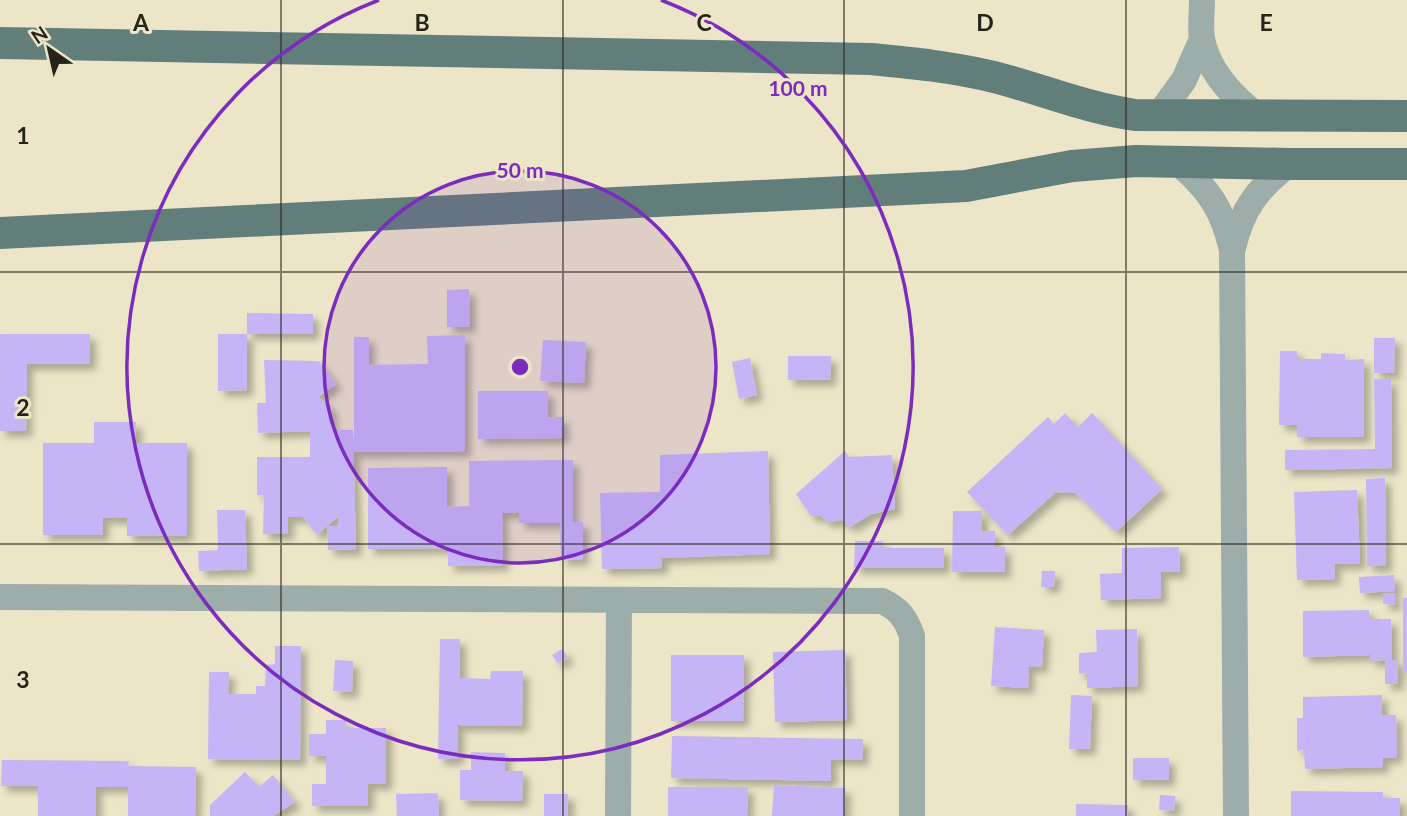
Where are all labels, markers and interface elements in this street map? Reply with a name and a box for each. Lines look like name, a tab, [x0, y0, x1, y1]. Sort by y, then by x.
text: A	[132, 8, 150, 36]
text: B	[414, 8, 430, 36]
text: C	[696, 8, 712, 36]
text: D	[976, 8, 994, 36]
text: E	[1259, 8, 1273, 36]
north arrow	[14, 14, 84, 84]
text: N	[27, 21, 52, 48]
text: 100 m	[768, 75, 828, 100]
text: 1	[16, 121, 30, 149]
text: 50 m	[496, 157, 544, 182]
centre of rings	[508, 355, 532, 379]
text: 2	[16, 393, 30, 421]
text: 3	[16, 665, 30, 693]

